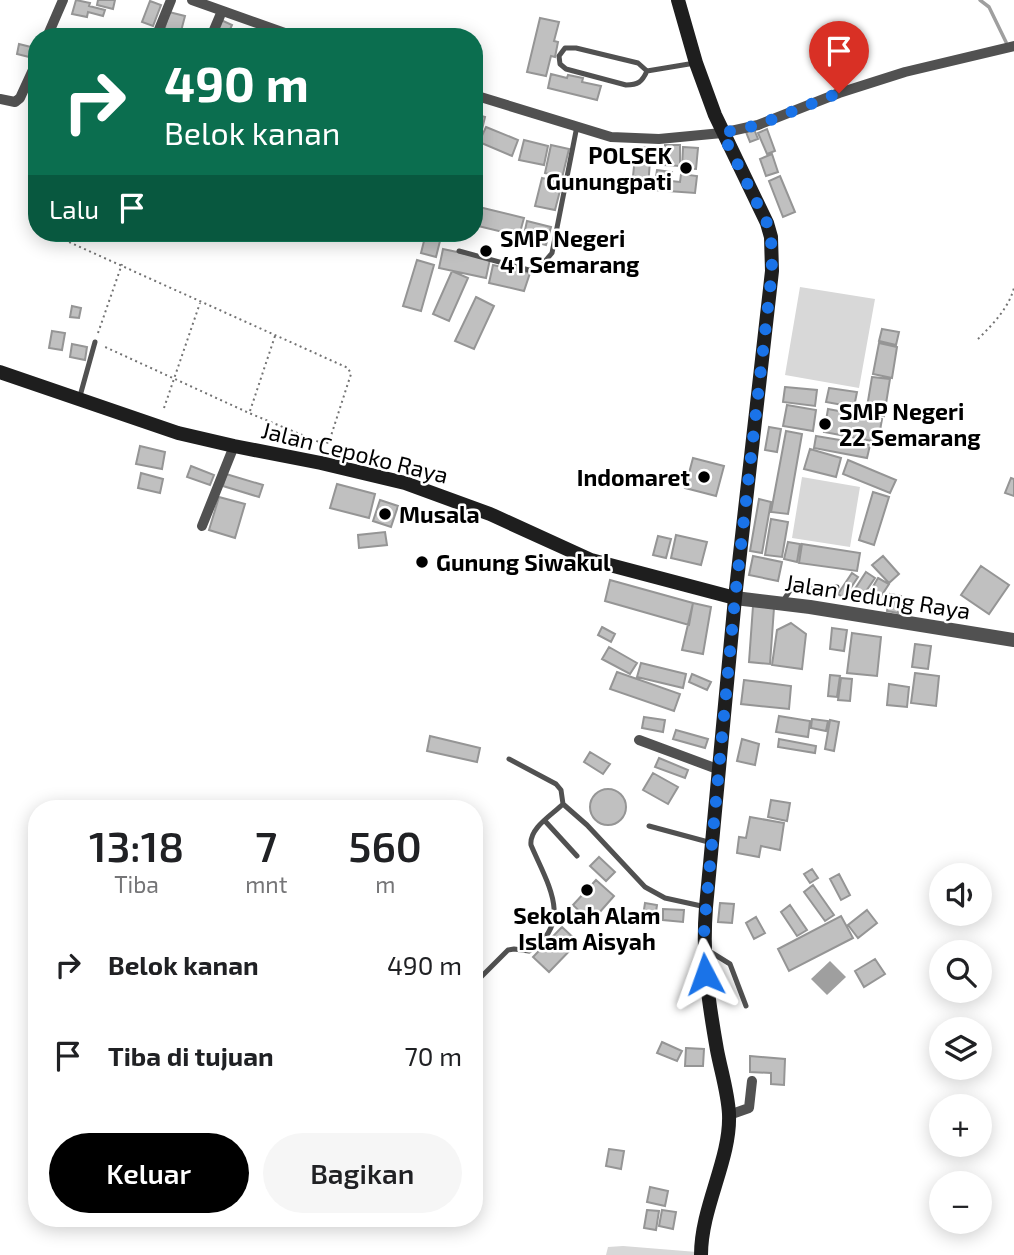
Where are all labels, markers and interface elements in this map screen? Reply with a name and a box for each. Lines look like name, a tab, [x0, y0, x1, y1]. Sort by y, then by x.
pin	[809, 21, 869, 93]
icon: arrive	[820, 32, 858, 70]
text: 490 m	[164, 53, 309, 112]
icon: right	[49, 56, 140, 147]
text: Belok kanan	[164, 113, 340, 151]
place label: POLSEK Gunungpati	[546, 141, 672, 195]
marker: POLSEK Gunungpati	[678, 160, 694, 176]
icon: arrive	[113, 189, 151, 227]
text: Lalu	[49, 193, 99, 224]
place label: SMP Negeri 41 Semarang	[500, 224, 640, 278]
marker: SMP Negeri 41 Semarang	[478, 243, 494, 259]
place label: SMP Negeri 22 Semarang	[839, 397, 981, 451]
street label: Jalan Cepoko Raya	[259, 415, 451, 489]
marker: SMP Negeri 22 Semarang	[817, 416, 833, 432]
place label: Indomaret	[577, 463, 690, 491]
marker: Indomaret	[696, 469, 712, 485]
place label: Musala	[399, 500, 480, 528]
marker: Musala	[377, 506, 393, 522]
place label: Gunung Siwakul	[436, 548, 611, 576]
marker: Gunung Siwakul	[414, 554, 430, 570]
street label: Jalan Jedung Raya	[783, 568, 973, 624]
text: 13:18	[89, 820, 184, 870]
text: 7	[255, 820, 277, 870]
text: 560	[349, 820, 422, 870]
map controls	[929, 863, 992, 1234]
button: sound	[929, 863, 992, 926]
text: Tiba	[114, 870, 159, 898]
text: mnt	[245, 870, 287, 898]
text: m	[375, 870, 395, 898]
marker: Sekolah Alam Islam Aisyah	[579, 882, 595, 898]
place label: Sekolah Alam Islam Aisyah	[513, 901, 661, 955]
position arrow	[668, 937, 742, 1011]
button: search	[929, 940, 992, 1003]
icon: right	[49, 946, 87, 984]
text: Belok kanan	[108, 949, 259, 980]
text: 490 m	[387, 949, 462, 980]
button: layers	[929, 1017, 992, 1080]
icon: arrive	[49, 1037, 87, 1075]
text: Tiba di tujuan	[108, 1040, 274, 1071]
text: 70 m	[404, 1040, 462, 1071]
button: +	[929, 1094, 992, 1157]
button: Keluar	[49, 1133, 249, 1213]
button: Bagikan	[263, 1133, 462, 1213]
button: −	[929, 1171, 992, 1234]

